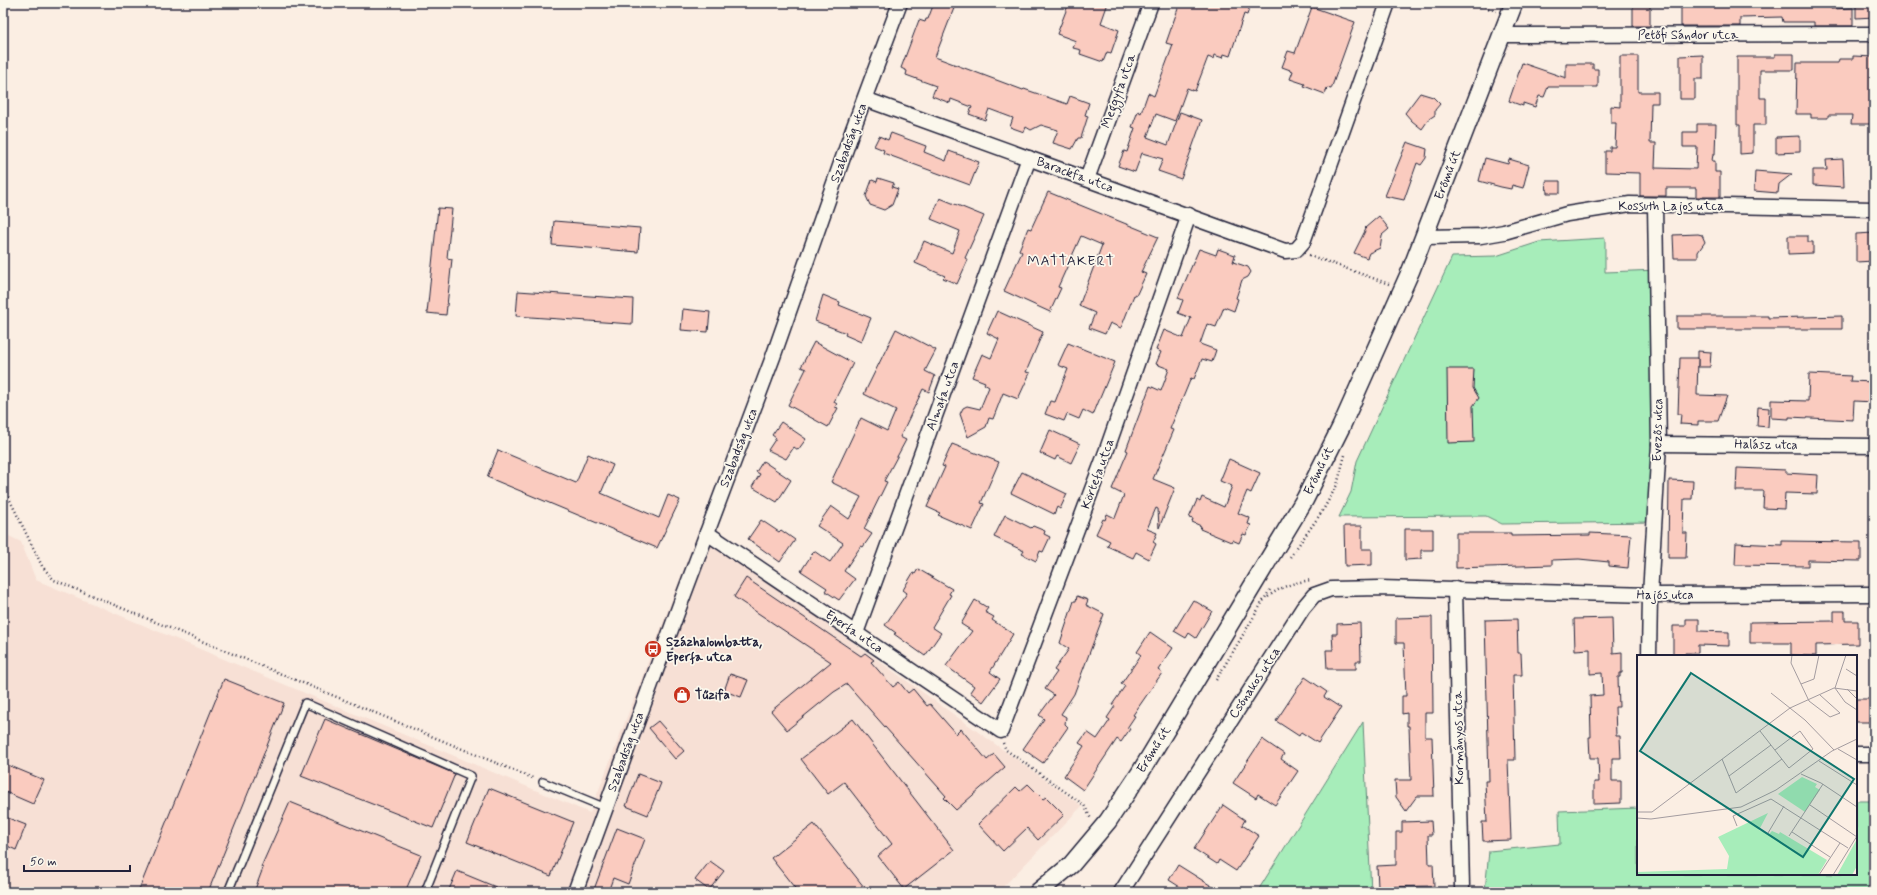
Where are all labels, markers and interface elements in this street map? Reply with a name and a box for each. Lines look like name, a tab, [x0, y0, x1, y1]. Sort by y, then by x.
street label: Petőfi Sándor utca	[1638, 27, 1738, 44]
street label: Meggyfa utca	[1098, 51, 1142, 131]
street label: Szabadság utca	[827, 101, 871, 185]
street label: Erőmű út	[1431, 147, 1465, 202]
street label: Barackfa utca	[1034, 153, 1116, 197]
street label: Kossuth Lajos utca	[1618, 198, 1724, 215]
district label: MATTAKERT	[1027, 252, 1115, 270]
street label: Almafa utca	[923, 359, 963, 433]
street label: Evezős utca	[1649, 398, 1667, 462]
street label: Szabadság utca	[716, 406, 762, 490]
street label: Körtefa utca	[1077, 436, 1119, 512]
street label: Halász utca	[1734, 436, 1798, 454]
street label: Erőmű út	[1300, 444, 1338, 498]
street label: Hajós utca	[1636, 587, 1694, 604]
street label: Eperfa utca	[822, 606, 886, 658]
place label: Százhalombatta, Eperfa utca	[666, 634, 762, 666]
bus stop icon: Százhalombatta, Eperfa utca	[643, 639, 663, 659]
street label: Csónakos utca	[1225, 644, 1285, 722]
inset map	[1637, 655, 1857, 875]
shop icon: Tűzifa	[672, 685, 692, 705]
place label: Tűzifa	[695, 687, 730, 704]
street label: Kormányos utca	[1450, 691, 1468, 785]
street label: Szabadság utca	[604, 710, 648, 794]
street label: Erőmű út	[1133, 723, 1175, 776]
scale bar	[24, 847, 130, 873]
text: 50 m	[30, 854, 57, 870]

